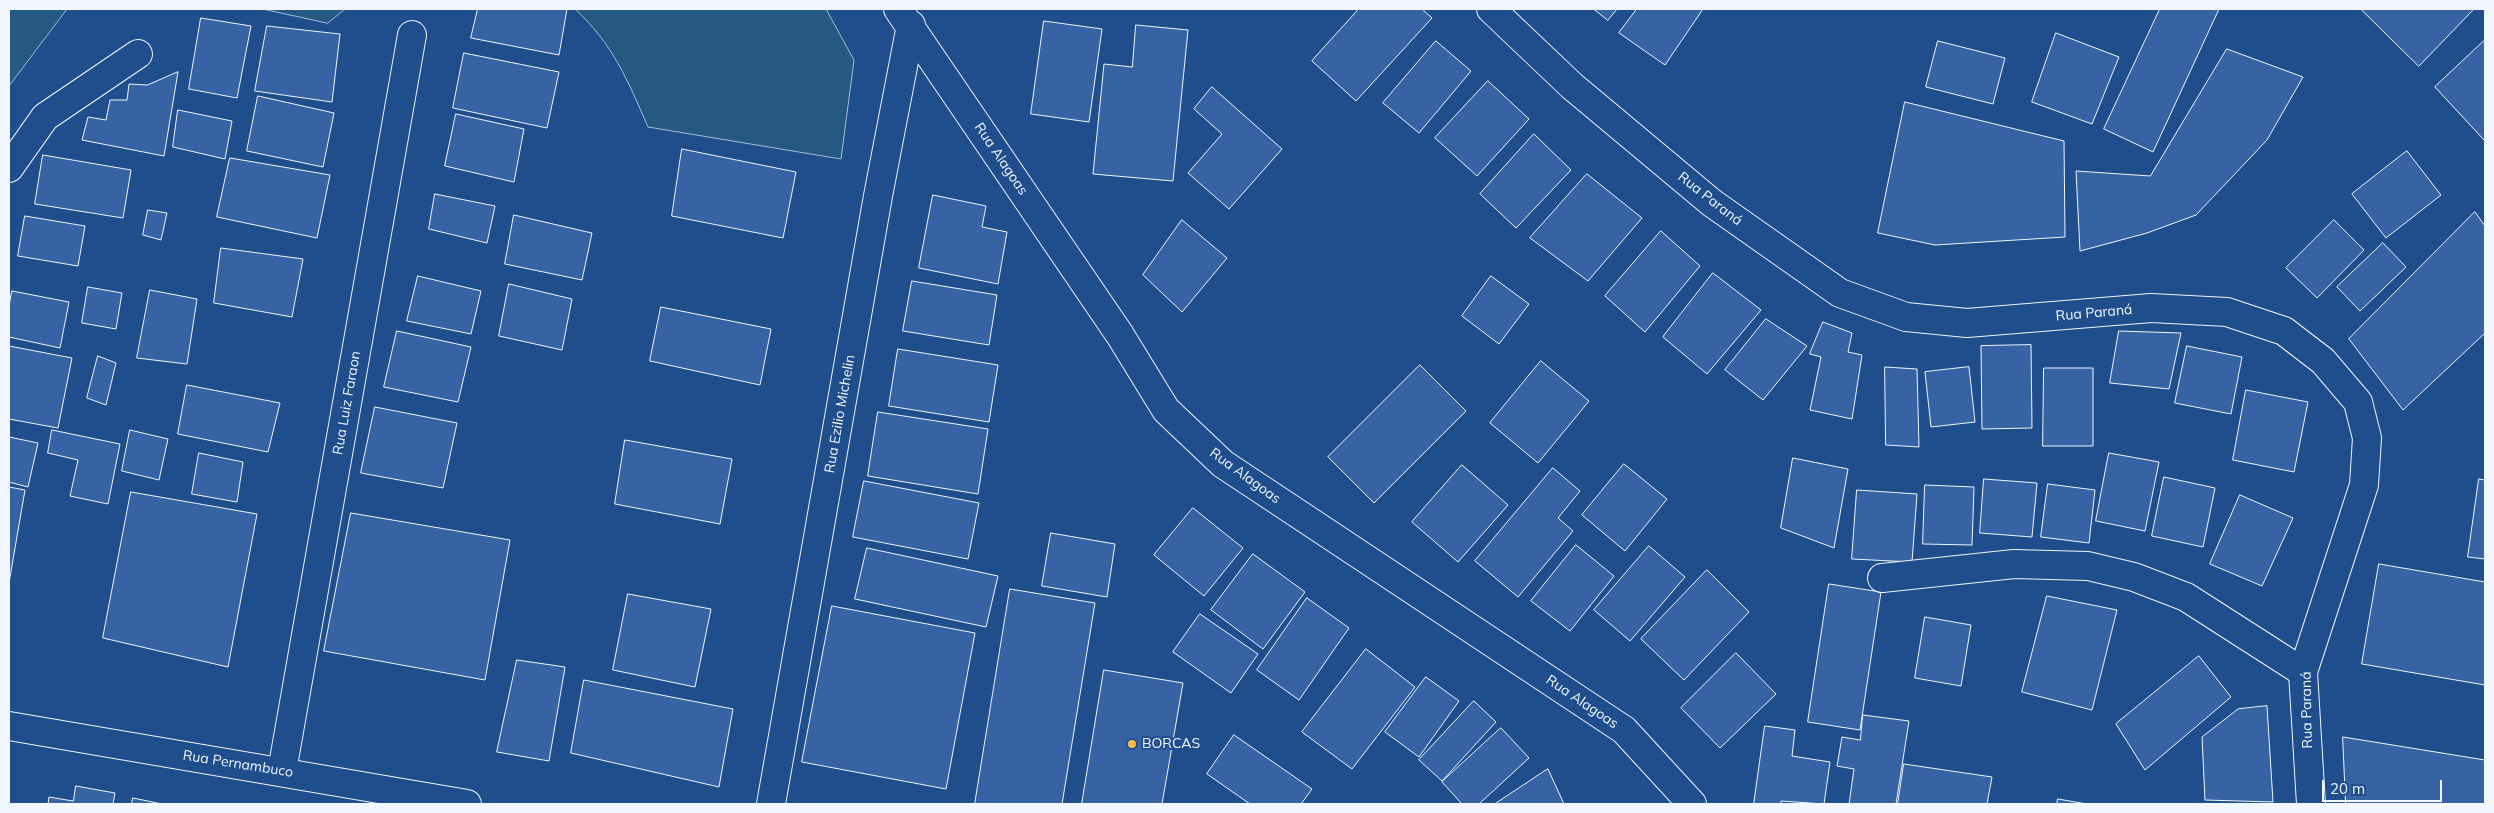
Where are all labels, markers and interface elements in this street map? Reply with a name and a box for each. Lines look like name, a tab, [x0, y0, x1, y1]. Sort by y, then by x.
street label: Rua Alagoas	[971, 120, 1031, 198]
street label: Rua Paraná	[1674, 169, 1746, 229]
street label: Rua Paraná	[2055, 301, 2133, 325]
street label: Rua Luiz Faraon	[330, 350, 364, 456]
street label: Rua Ezilio Michelin	[821, 353, 859, 475]
street label: Rua Alagoas	[1206, 445, 1284, 507]
street label: Rua Paraná	[2298, 671, 2316, 749]
street label: Rua Alagoas	[1543, 672, 1621, 732]
place label: BORCAS	[1142, 736, 1200, 752]
marker: BORCAS	[1126, 738, 1138, 750]
street label: Rua Pernambuco	[182, 747, 294, 781]
scale bar	[2324, 770, 2444, 802]
text: 20 m	[2330, 779, 2365, 798]

